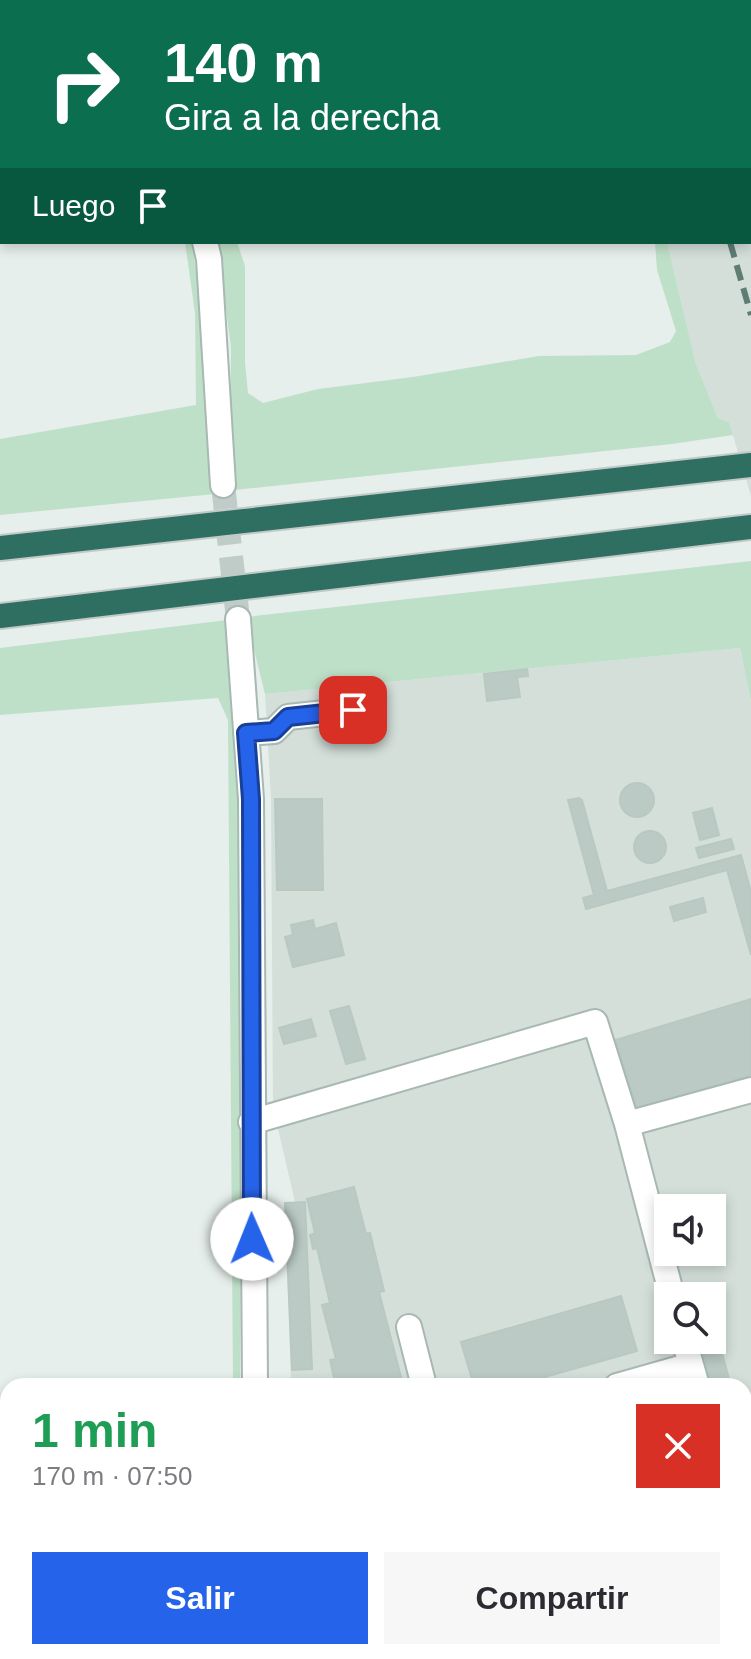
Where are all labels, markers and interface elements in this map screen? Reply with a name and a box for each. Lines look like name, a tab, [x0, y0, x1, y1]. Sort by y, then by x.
text: 140 m	[164, 31, 323, 94]
icon: right	[32, 32, 136, 136]
text: Gira a la derecha	[164, 97, 440, 138]
icon: arrive	[131, 184, 175, 228]
text: Luego	[32, 189, 115, 222]
pin	[319, 676, 387, 744]
icon: arrive	[331, 688, 375, 732]
map controls	[654, 1194, 726, 1354]
button: sound	[654, 1194, 726, 1266]
position arrow	[210, 1197, 294, 1281]
button: search	[654, 1282, 726, 1354]
text: 1 min	[32, 1404, 157, 1457]
button: close	[636, 1404, 720, 1488]
text: 170 m · 07:50	[32, 1461, 192, 1491]
button: Salir	[32, 1552, 368, 1644]
button: Compartir	[384, 1552, 720, 1644]

